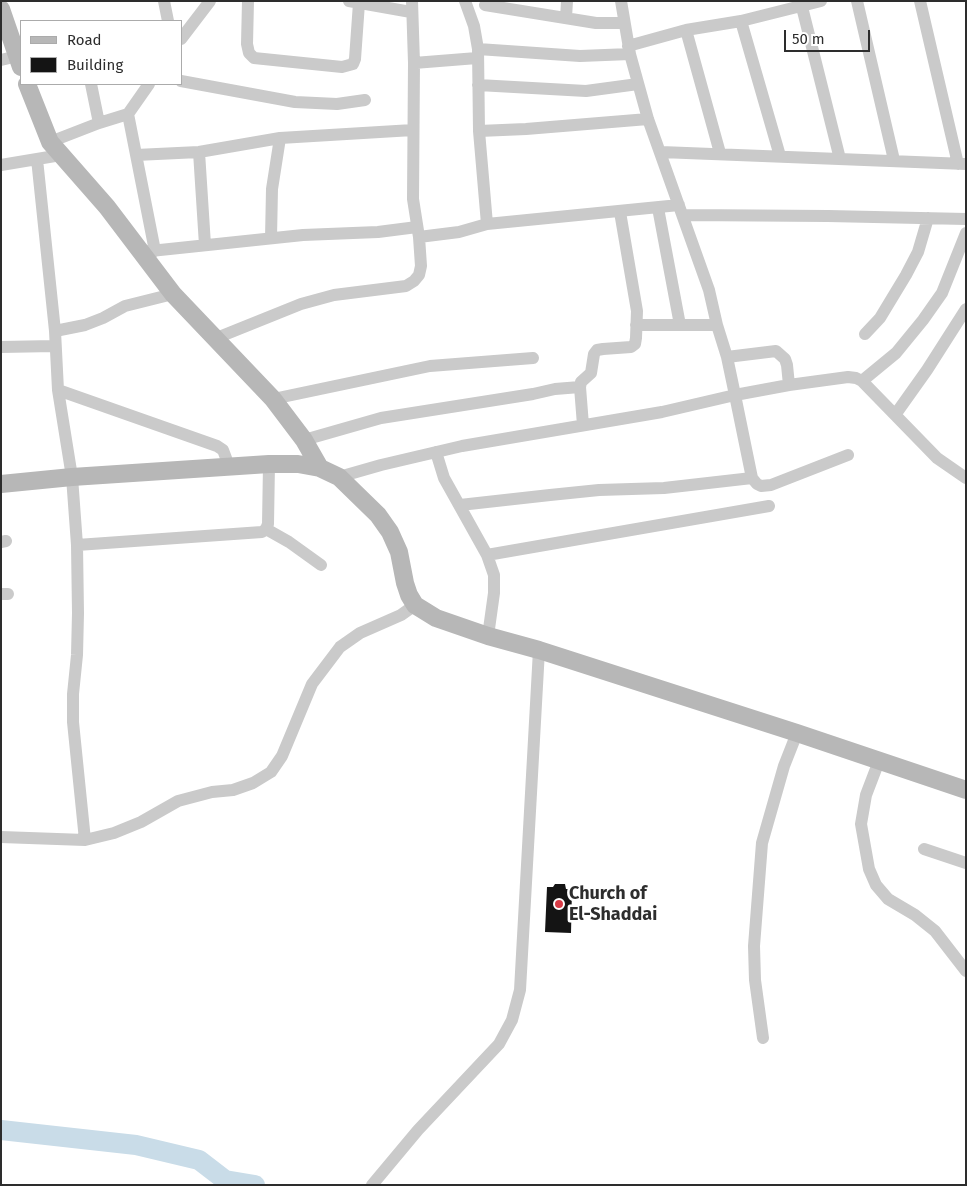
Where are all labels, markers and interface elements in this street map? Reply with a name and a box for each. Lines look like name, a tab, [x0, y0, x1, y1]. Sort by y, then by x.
legend	[20, 20, 182, 85]
scale bar	[787, 20, 873, 52]
text: 50 m	[792, 30, 825, 48]
text: Road	[67, 31, 102, 49]
text: Building	[67, 56, 123, 74]
place label: Church of El-Shaddai	[569, 883, 657, 926]
marker: Church of El-Shaddai	[553, 898, 565, 910]

